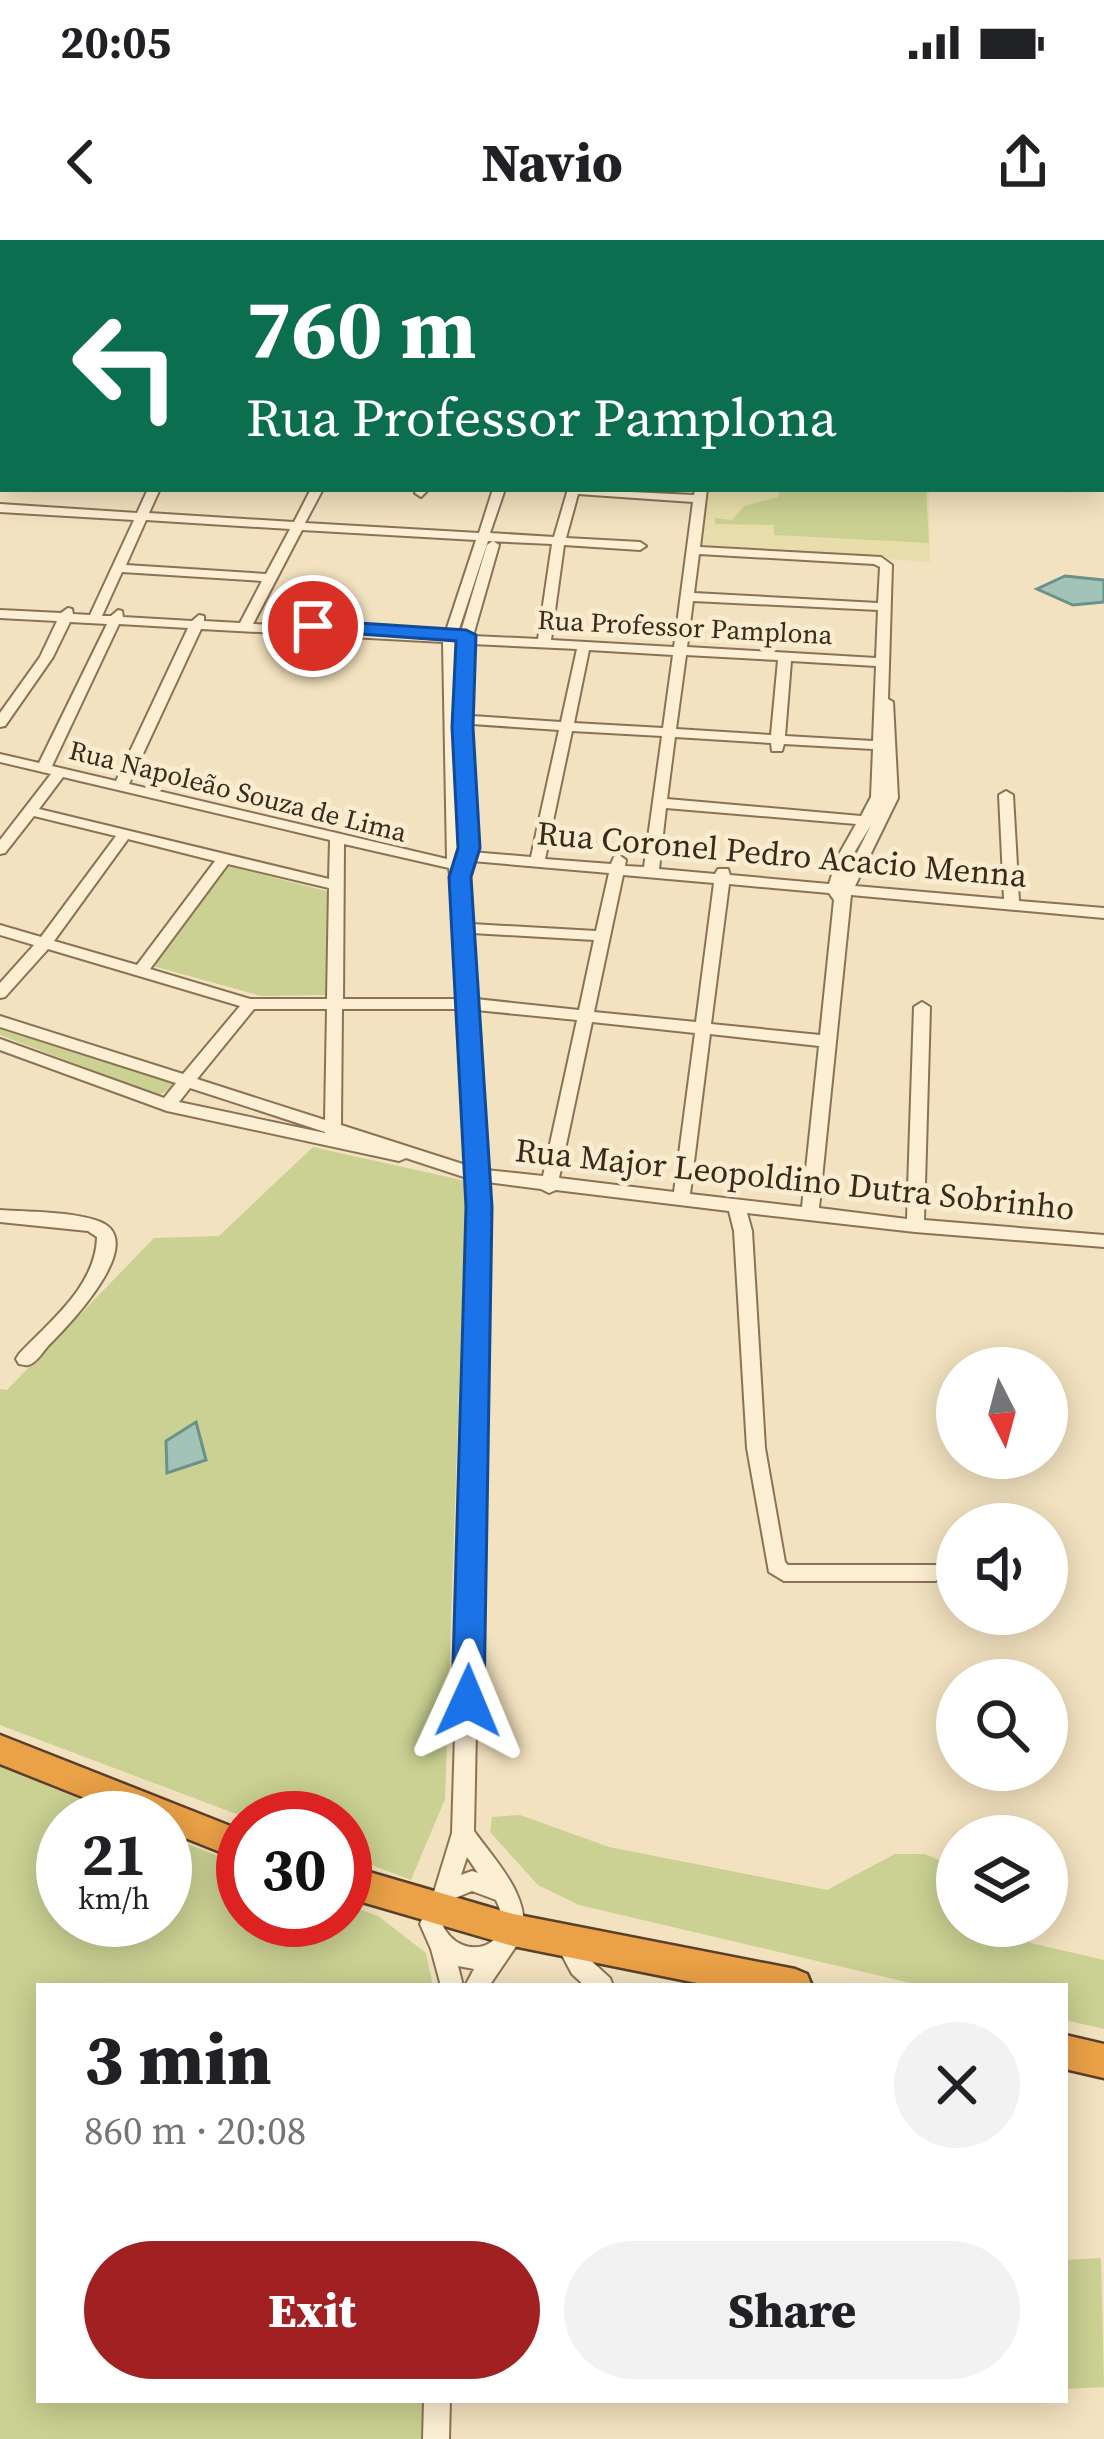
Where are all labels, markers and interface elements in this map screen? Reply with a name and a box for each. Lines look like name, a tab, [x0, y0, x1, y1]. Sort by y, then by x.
text: 20:05	[60, 11, 171, 73]
text: Navio	[481, 125, 623, 199]
icon: back	[48, 129, 114, 195]
icon: share	[990, 129, 1056, 195]
text: 760 m	[246, 271, 477, 386]
icon: left	[48, 288, 204, 444]
text: Rua Professor Pamplona	[246, 380, 837, 454]
pin	[262, 575, 364, 677]
icon: arrive	[280, 593, 346, 659]
street label: Rua Professor Pamplona	[537, 601, 834, 653]
street label: Rua Napoleão Souza de Lima	[65, 731, 411, 851]
street label: Rua Coronel Pedro Acacio Menna	[535, 810, 1029, 898]
street label: Rua Major Leopoldino Dutra Sobrinho	[513, 1127, 1077, 1231]
north arrow	[936, 1347, 1068, 1479]
map controls	[936, 1347, 1068, 1947]
button: sound	[936, 1503, 1068, 1635]
position arrow	[405, 1638, 531, 1764]
button: search	[936, 1659, 1068, 1791]
speed limit sign: 30	[216, 1791, 372, 1947]
text: 21	[81, 1813, 147, 1895]
button: layers	[936, 1815, 1068, 1947]
text: km/h	[78, 1878, 150, 1919]
text: 3 min	[84, 2009, 272, 2108]
button: close	[894, 2022, 1020, 2148]
text: 860 m · 20:08	[84, 2104, 306, 2157]
button: Exit	[84, 2241, 540, 2379]
button: Share	[564, 2241, 1020, 2379]

